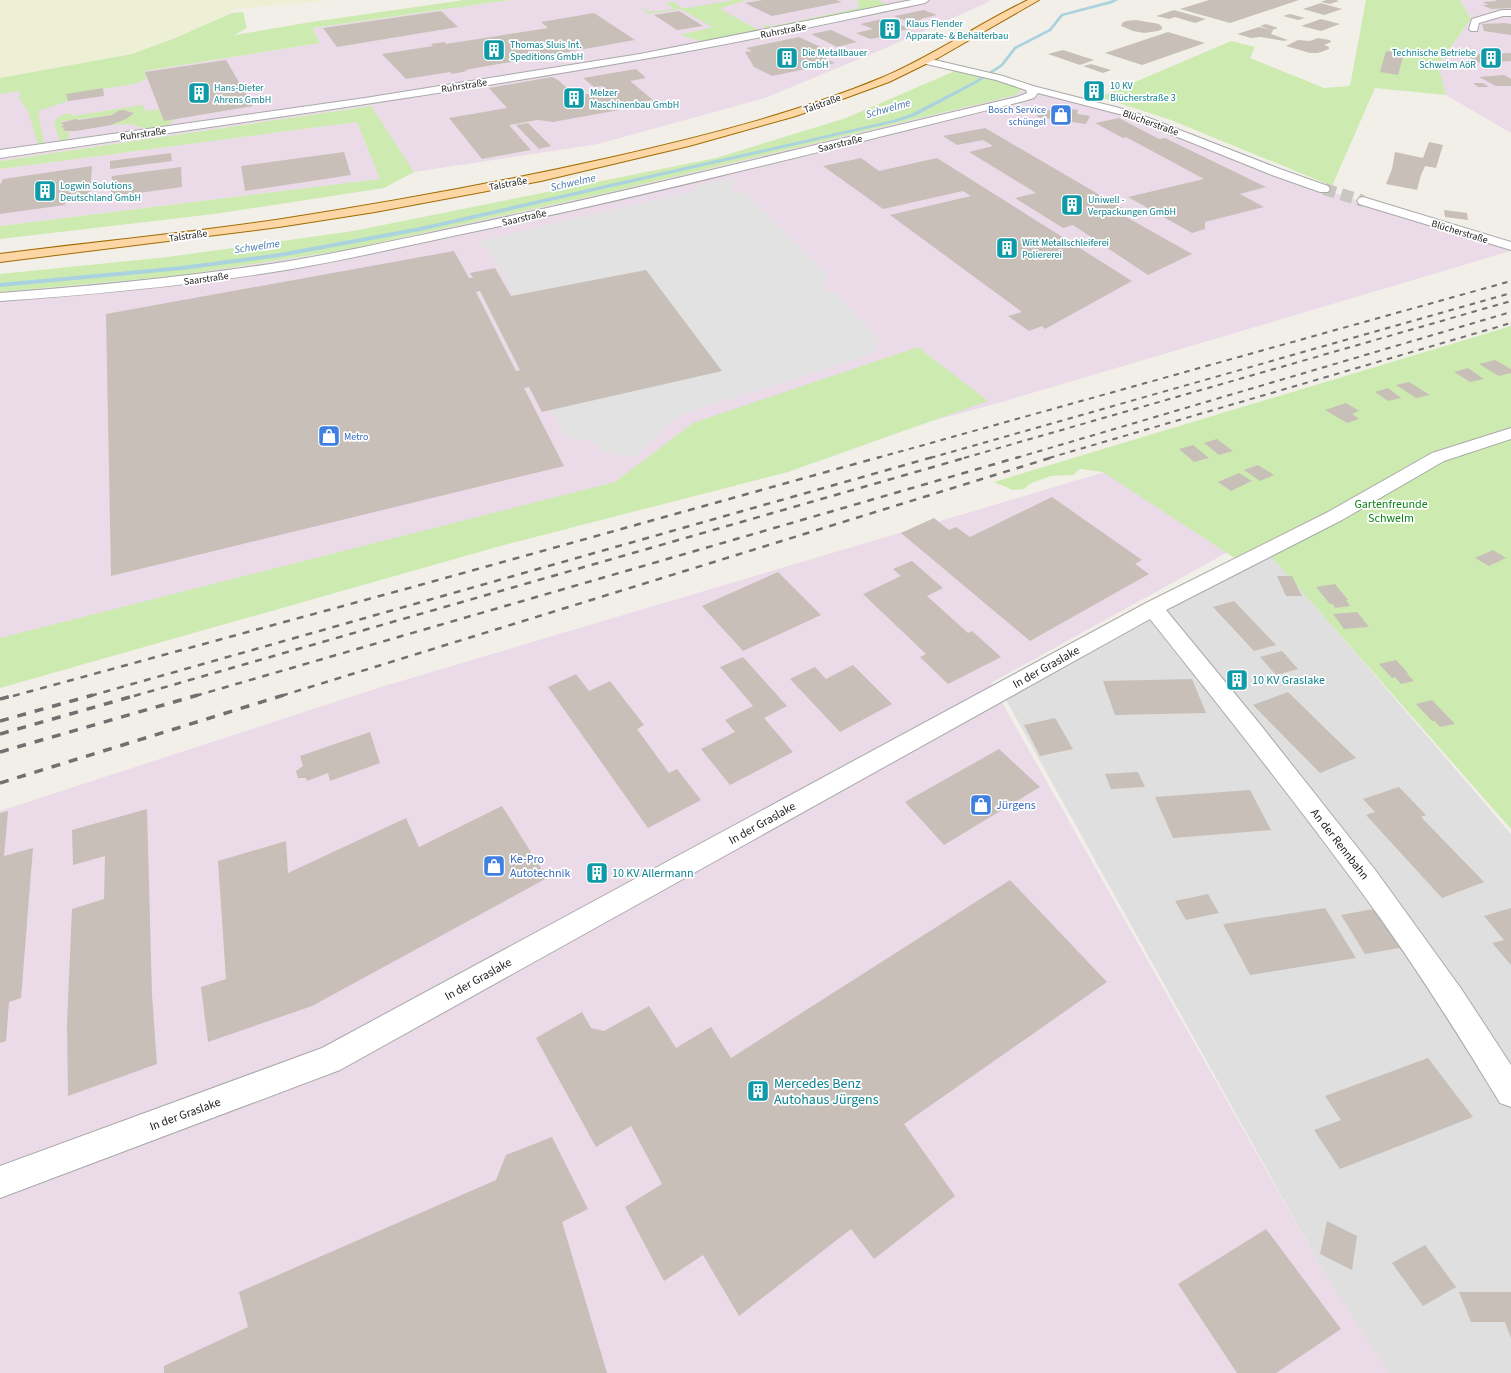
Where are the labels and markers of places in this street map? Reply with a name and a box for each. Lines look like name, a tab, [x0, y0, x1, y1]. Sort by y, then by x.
building icon: Klaus Flender Apparate- & Behälterbau	[877, 16, 903, 42]
place label: Klaus Flender Apparate- & Behälterbau	[906, 17, 1009, 43]
building icon: Thomas Sluis Int. Speditions GmbH	[481, 37, 507, 63]
place label: Thomas Sluis Int. Speditions GmbH	[510, 38, 583, 64]
building icon: Die Metallbauer GmbH	[774, 45, 800, 71]
building icon: Technische Betriebe Schwelm AöR	[1478, 45, 1504, 71]
place label: Die Metallbauer GmbH	[802, 46, 868, 72]
place label: Technische Betriebe Schwelm AöR	[1392, 46, 1476, 72]
building icon: 10 KV Blücherstraße 3	[1081, 78, 1107, 104]
place label: 10 KV Blücherstraße 3	[1110, 79, 1176, 105]
building icon: Hans-Dieter Ahrens GmbH	[186, 80, 212, 106]
place label: Hans-Dieter Ahrens GmbH	[214, 81, 271, 107]
building icon: Melzer Maschinenbau GmbH	[561, 85, 587, 111]
place label: Melzer Maschinenbau GmbH	[590, 86, 679, 112]
shop icon: Bosch Service schüngel	[1048, 102, 1074, 128]
place label: Bosch Service schüngel	[988, 103, 1046, 129]
building icon: Logwin Solutions Deutschland GmbH	[32, 178, 58, 204]
place label: Logwin Solutions Deutschland GmbH	[60, 179, 141, 205]
building icon: Uniwell - Verpackungen GmbH	[1059, 192, 1085, 218]
place label: Uniwell - Verpackungen GmbH	[1088, 193, 1176, 219]
building icon: Witt Metallschleiferei Poliererei	[994, 235, 1020, 261]
place label: Witt Metallschleiferei Poliererei	[1022, 236, 1109, 262]
shop icon: Metro	[316, 423, 342, 449]
place label: Metro	[344, 430, 368, 444]
building icon: 10 KV Graslake	[1224, 667, 1250, 693]
place label: 10 KV Graslake	[1252, 672, 1325, 689]
shop icon: Jürgens	[968, 792, 994, 818]
place label: Jürgens	[996, 797, 1036, 814]
place label: Ke-Pro Autotechnik	[510, 851, 571, 882]
shop icon: Ke-Pro Autotechnik	[481, 853, 507, 879]
building icon: 10 KV Allermann	[584, 860, 610, 886]
place label: 10 KV Allermann	[612, 865, 694, 882]
place label: Mercedes Benz Autohaus Jürgens	[774, 1074, 879, 1110]
building icon: Mercedes Benz Autohaus Jürgens	[745, 1078, 771, 1104]

